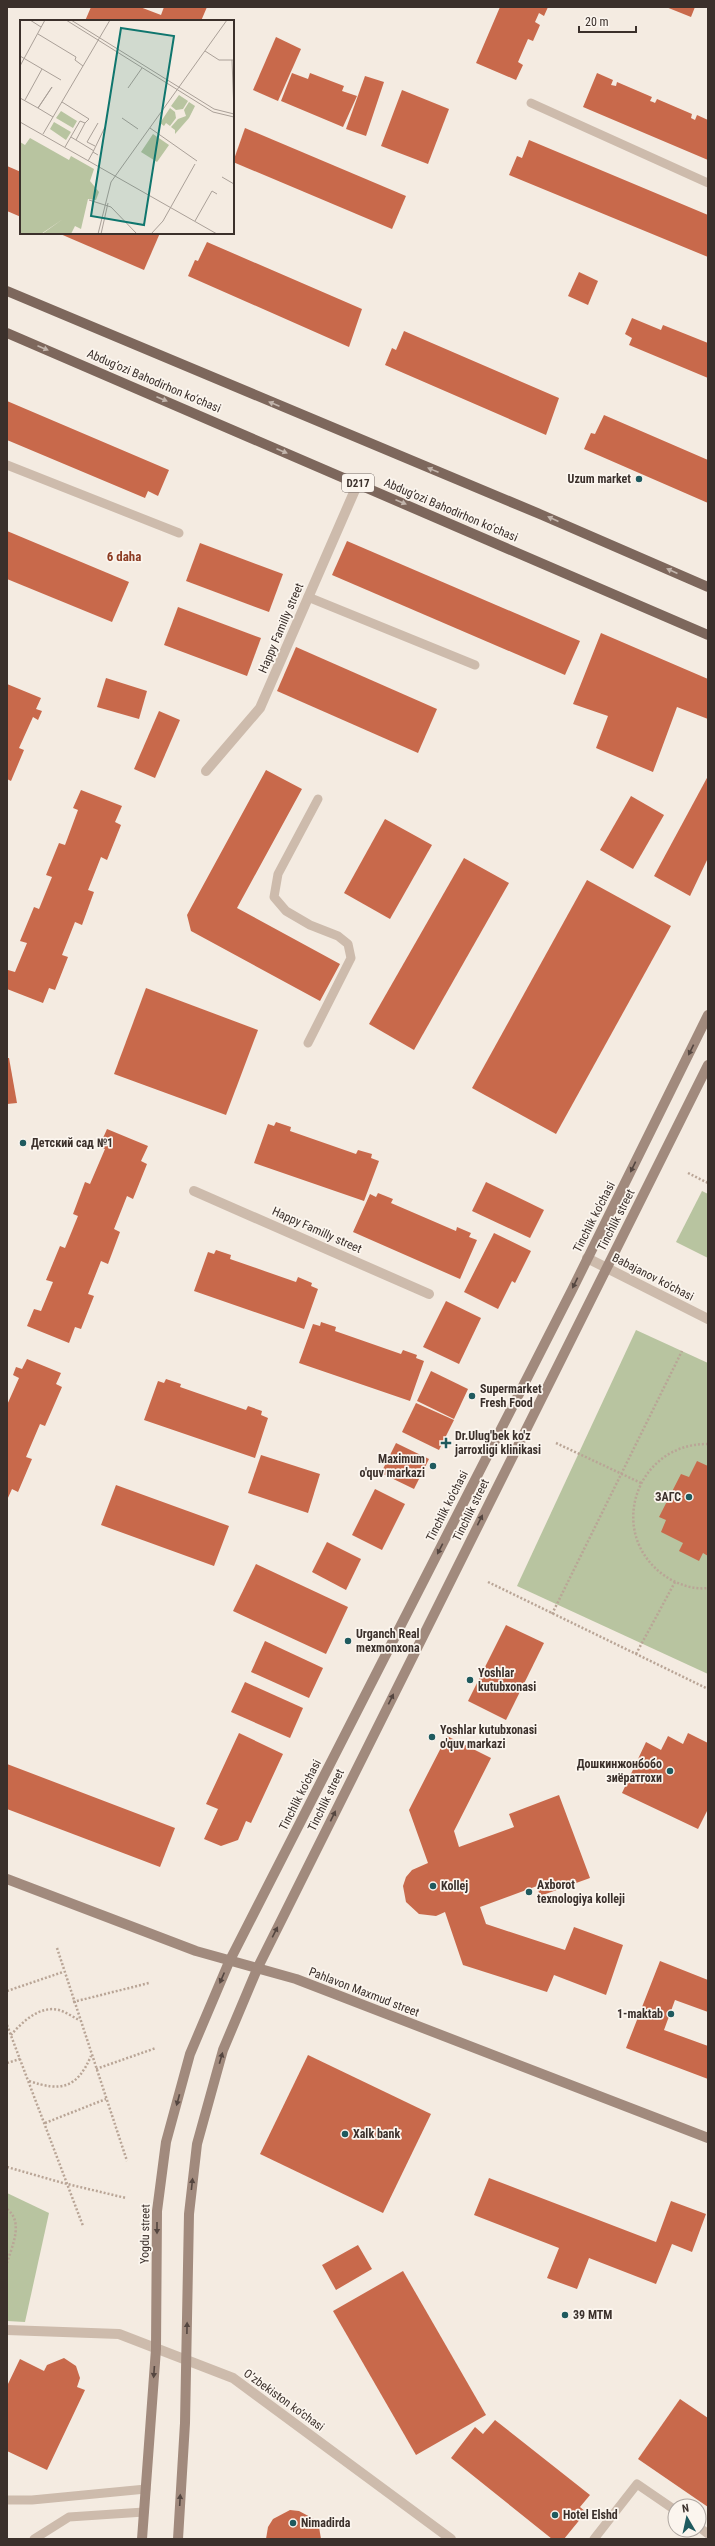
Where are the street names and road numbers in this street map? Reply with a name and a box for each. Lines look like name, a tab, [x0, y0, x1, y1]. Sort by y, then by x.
street label: Abdug’ozi Bahodirhon ko’chasi	[85, 346, 223, 416]
road number: D217	[342, 474, 374, 492]
street label: Abdug’ozi Bahodirhon ko’chasi	[382, 475, 520, 545]
street label: Happy Familly street	[256, 580, 306, 675]
street label: Tinchlik ko'chasi	[570, 1179, 618, 1255]
street label: Tinchlik street	[595, 1186, 638, 1253]
street label: Happy Familly street	[270, 1204, 364, 1256]
street label: Babajanov ko'chasi	[610, 1250, 696, 1304]
street label: Tinchlik ko'chasi	[423, 1468, 471, 1544]
street label: Tinchlik street	[450, 1476, 492, 1543]
street label: Tinchlik ko'chasi	[276, 1757, 324, 1833]
street label: Tinchlik street	[305, 1766, 347, 1833]
street label: Pahlavon Maxmud street	[307, 1964, 422, 2020]
street label: Yogdu street	[137, 2204, 153, 2264]
street label: O’zbekiston ko‘chasi	[241, 2366, 327, 2434]

